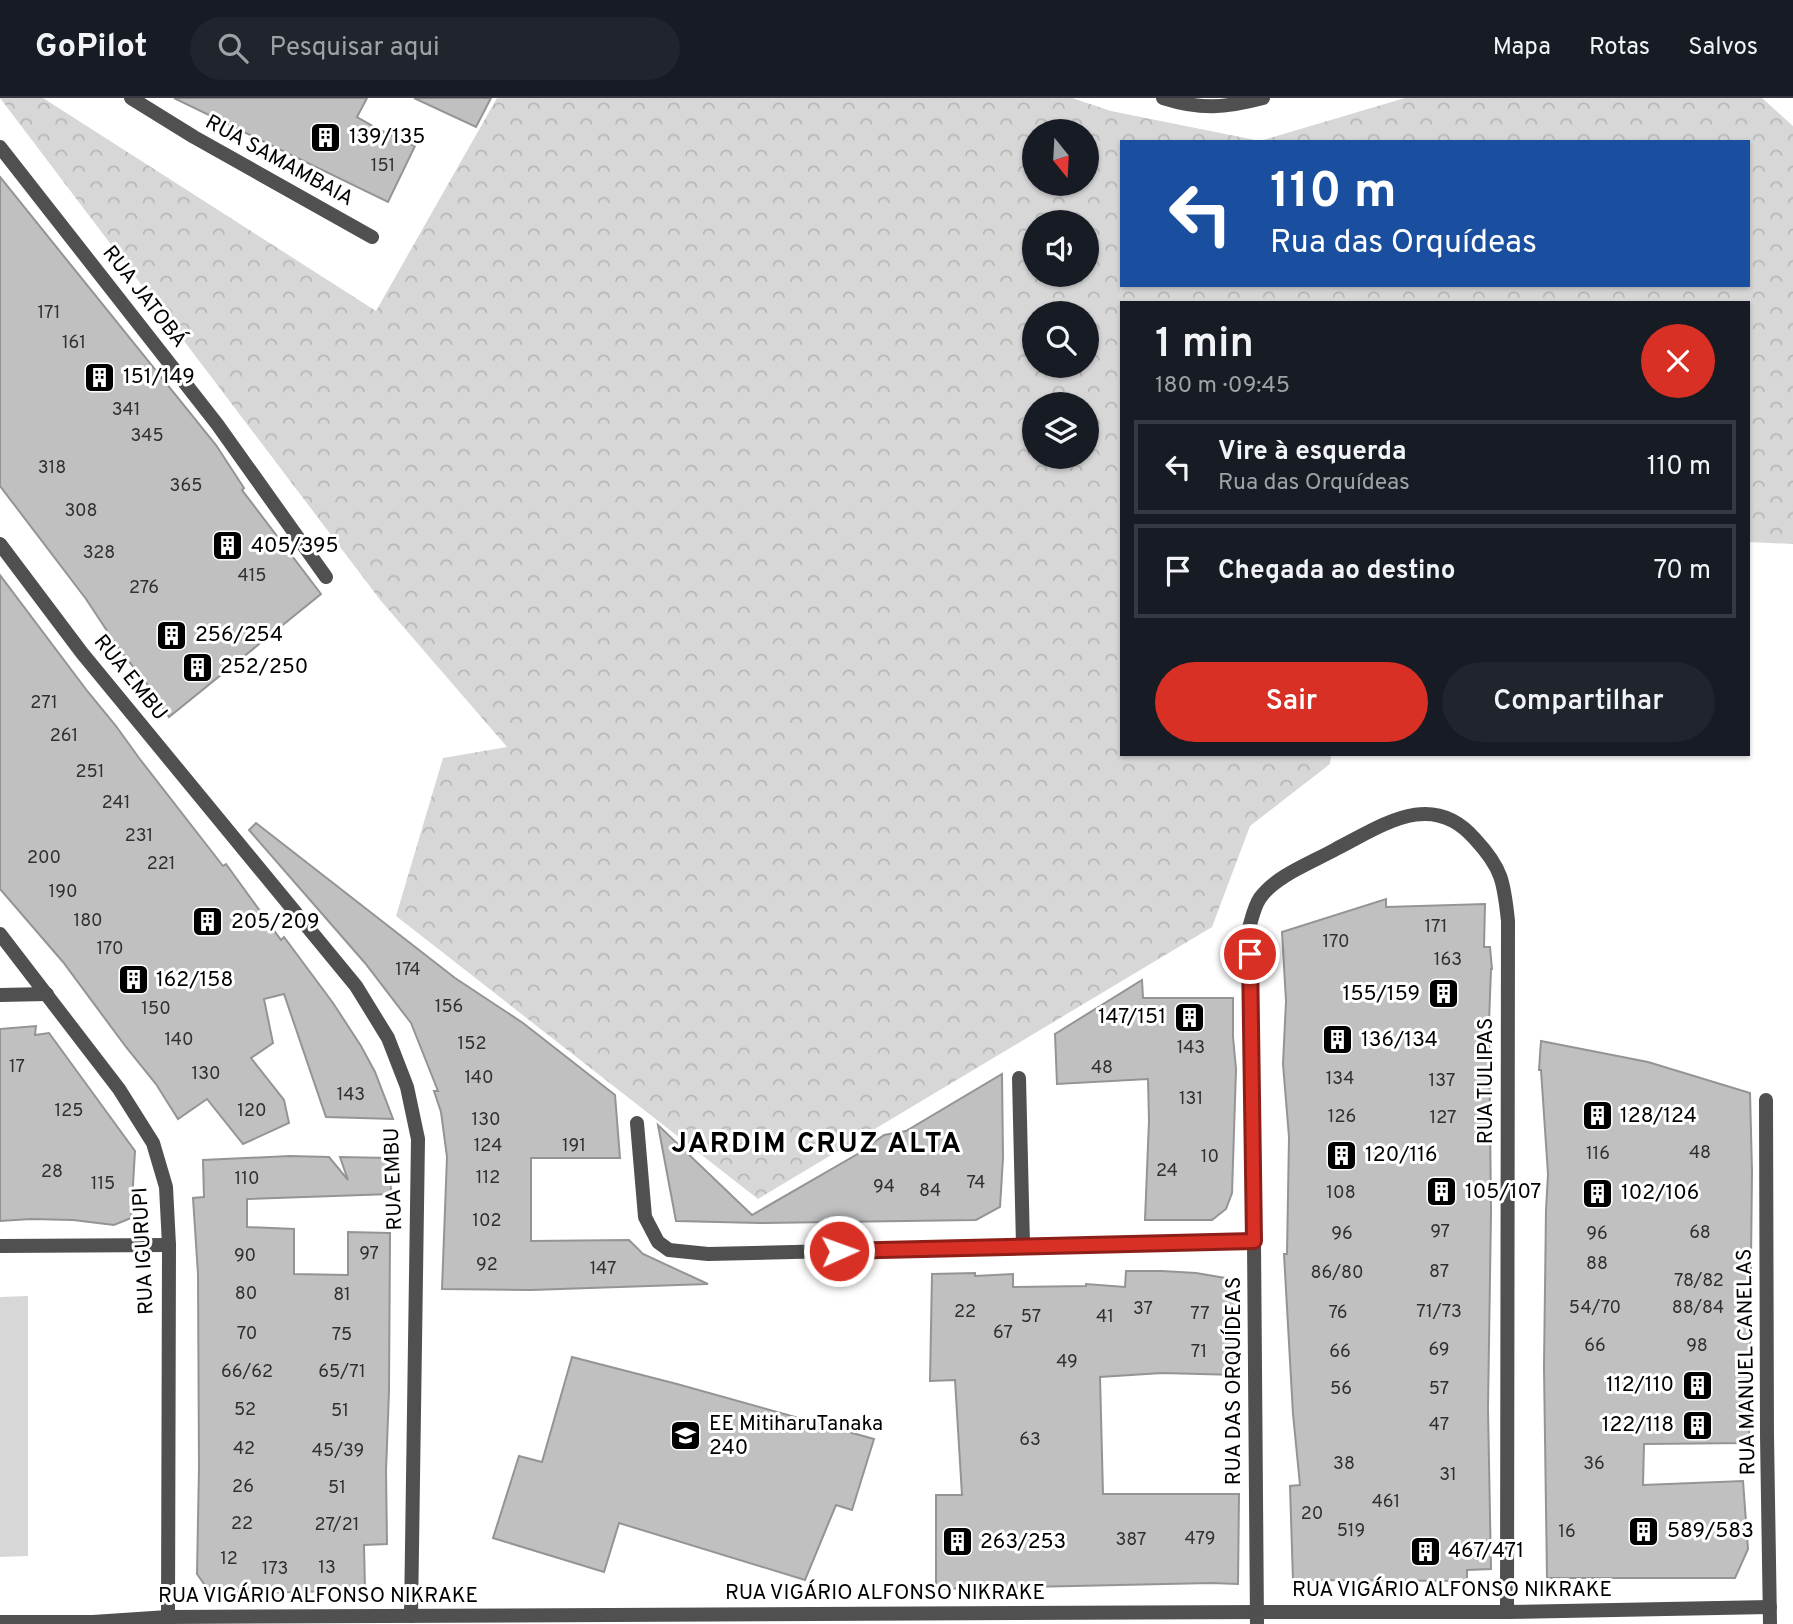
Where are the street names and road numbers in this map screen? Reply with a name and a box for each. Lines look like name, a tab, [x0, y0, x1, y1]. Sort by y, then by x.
street label: RUA SAMAMBAIA	[200, 109, 358, 213]
street label: RUA JATOBÁ	[96, 240, 193, 353]
street label: RUA EMBU	[87, 629, 173, 727]
street label: RUA TULIPAS	[1473, 1018, 1500, 1144]
street label: RUA EMBU	[379, 1127, 409, 1231]
street label: RUA IGURUPI	[127, 1186, 161, 1316]
street label: RUA MANUEL CANELAS	[1732, 1248, 1762, 1476]
street label: RUA DAS ORQUÍDEAS	[1220, 1277, 1248, 1485]
street label: RUA VIGÁRIO ALFONSO NIKRAKE	[1292, 1576, 1612, 1604]
street label: RUA VIGÁRIO ALFONSO NIKRAKE	[725, 1579, 1045, 1607]
street label: RUA VIGÁRIO ALFONSO NIKRAKE	[158, 1582, 478, 1610]

